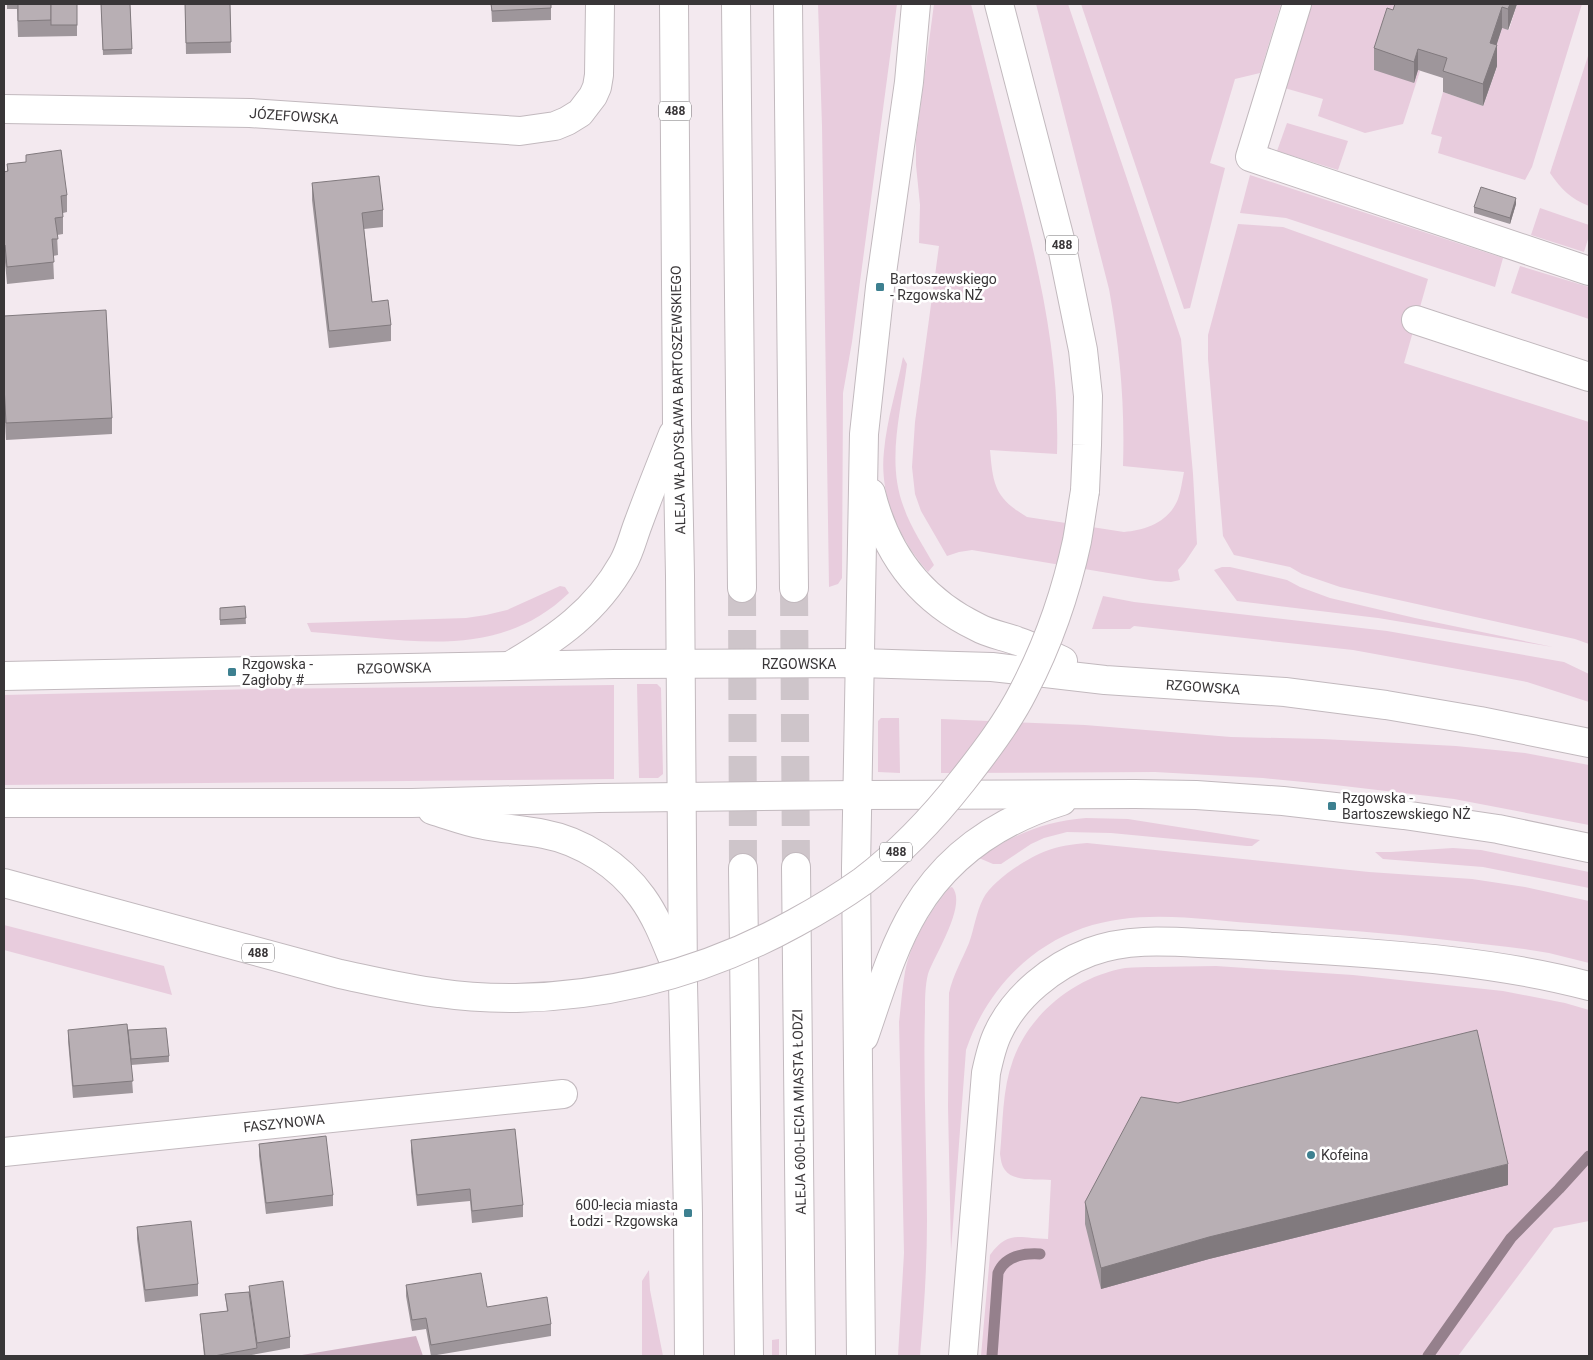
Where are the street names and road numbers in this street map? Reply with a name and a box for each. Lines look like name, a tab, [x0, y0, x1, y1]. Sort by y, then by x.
road number: 488	[659, 102, 691, 120]
street label: JÓZEFOWSKA	[249, 104, 339, 127]
road number: 488	[1046, 236, 1078, 254]
street label: ALEJA WŁADYSŁAWA BARTOSZEWSKIEGO	[668, 265, 688, 535]
street label: RZGOWSKA	[762, 656, 836, 672]
street label: RZGOWSKA	[357, 659, 431, 677]
street label: RZGOWSKA	[1165, 676, 1241, 698]
road number: 488	[880, 842, 912, 862]
road number: 488	[242, 944, 274, 962]
street label: ALEJA 600-LECIA MIASTA ŁODZI	[789, 1009, 809, 1215]
street label: FASZYNOWA	[243, 1111, 325, 1135]

